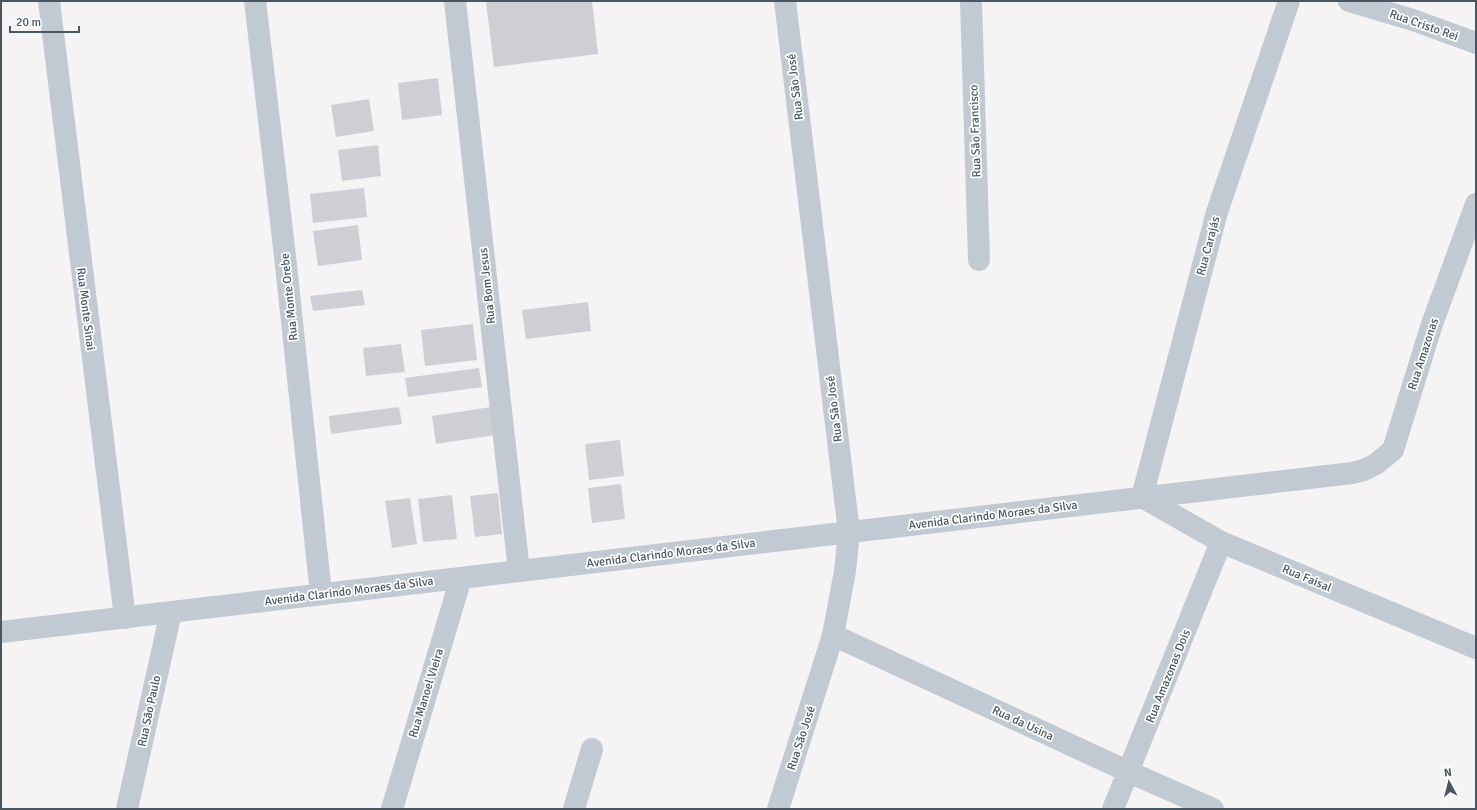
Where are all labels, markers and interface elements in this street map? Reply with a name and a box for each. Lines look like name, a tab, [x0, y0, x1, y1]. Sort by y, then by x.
street label: Rua Cristo Rei	[1387, 7, 1460, 44]
scale bar	[10, 8, 79, 34]
text: 20 m	[16, 15, 41, 30]
street label: Rua São José	[784, 53, 807, 121]
street label: Rua São Francisco	[966, 84, 985, 178]
street label: Rua Carajás	[1193, 215, 1224, 277]
street label: Rua Bom Jesus	[476, 247, 499, 325]
street label: Rua Monte Orebe	[277, 252, 302, 341]
street label: Rua Monte Sinai	[73, 267, 98, 351]
street label: Rua Amazonas	[1405, 316, 1442, 392]
street label: Rua São José	[823, 375, 846, 443]
street label: Avenida Clarindo Moraes da Silva	[908, 498, 1078, 533]
street label: Avenida Clarindo Moraes da Silva	[586, 536, 756, 571]
street label: Rua Faisal	[1280, 561, 1334, 596]
street label: Avenida Clarindo Moraes da Silva	[264, 574, 434, 609]
street label: Rua Amazonas Dois	[1143, 627, 1194, 725]
street label: Rua Manoel Vieira	[406, 647, 447, 740]
street label: Rua São Paulo	[135, 674, 164, 748]
street label: Rua da Usina	[990, 703, 1056, 744]
street label: Rua São José	[784, 704, 819, 772]
north arrow	[1429, 762, 1469, 802]
text: N	[1443, 766, 1452, 779]

